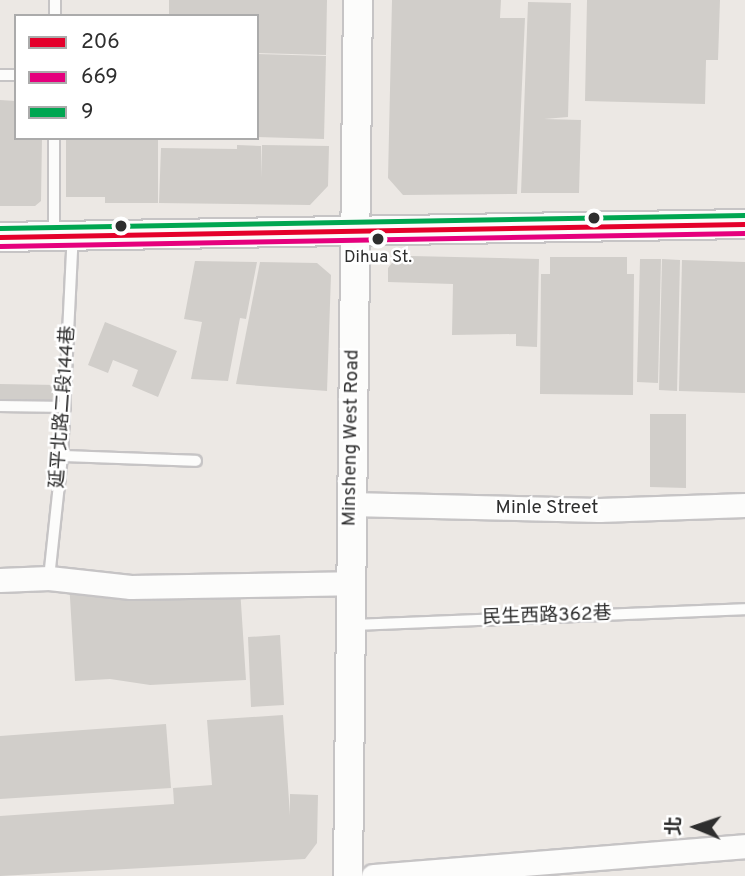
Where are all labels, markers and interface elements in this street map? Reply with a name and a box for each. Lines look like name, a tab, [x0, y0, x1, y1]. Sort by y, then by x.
legend	[14, 14, 259, 140]
text: 206	[81, 29, 120, 56]
text: 669	[81, 64, 118, 91]
text: 9	[81, 99, 94, 126]
unlabelled marker	[587, 211, 601, 225]
unlabelled marker	[114, 219, 128, 233]
marker: Dihua St.	[371, 232, 385, 246]
place label: Dihua St.	[344, 249, 412, 269]
street label: 延平北路二段144巷	[47, 325, 81, 489]
street label: Minsheng West Road	[339, 349, 365, 527]
street label: Minle Street	[496, 498, 598, 520]
street label: 民生西路362巷	[482, 603, 612, 631]
north arrow	[661, 792, 731, 862]
text: 北	[663, 816, 687, 836]

